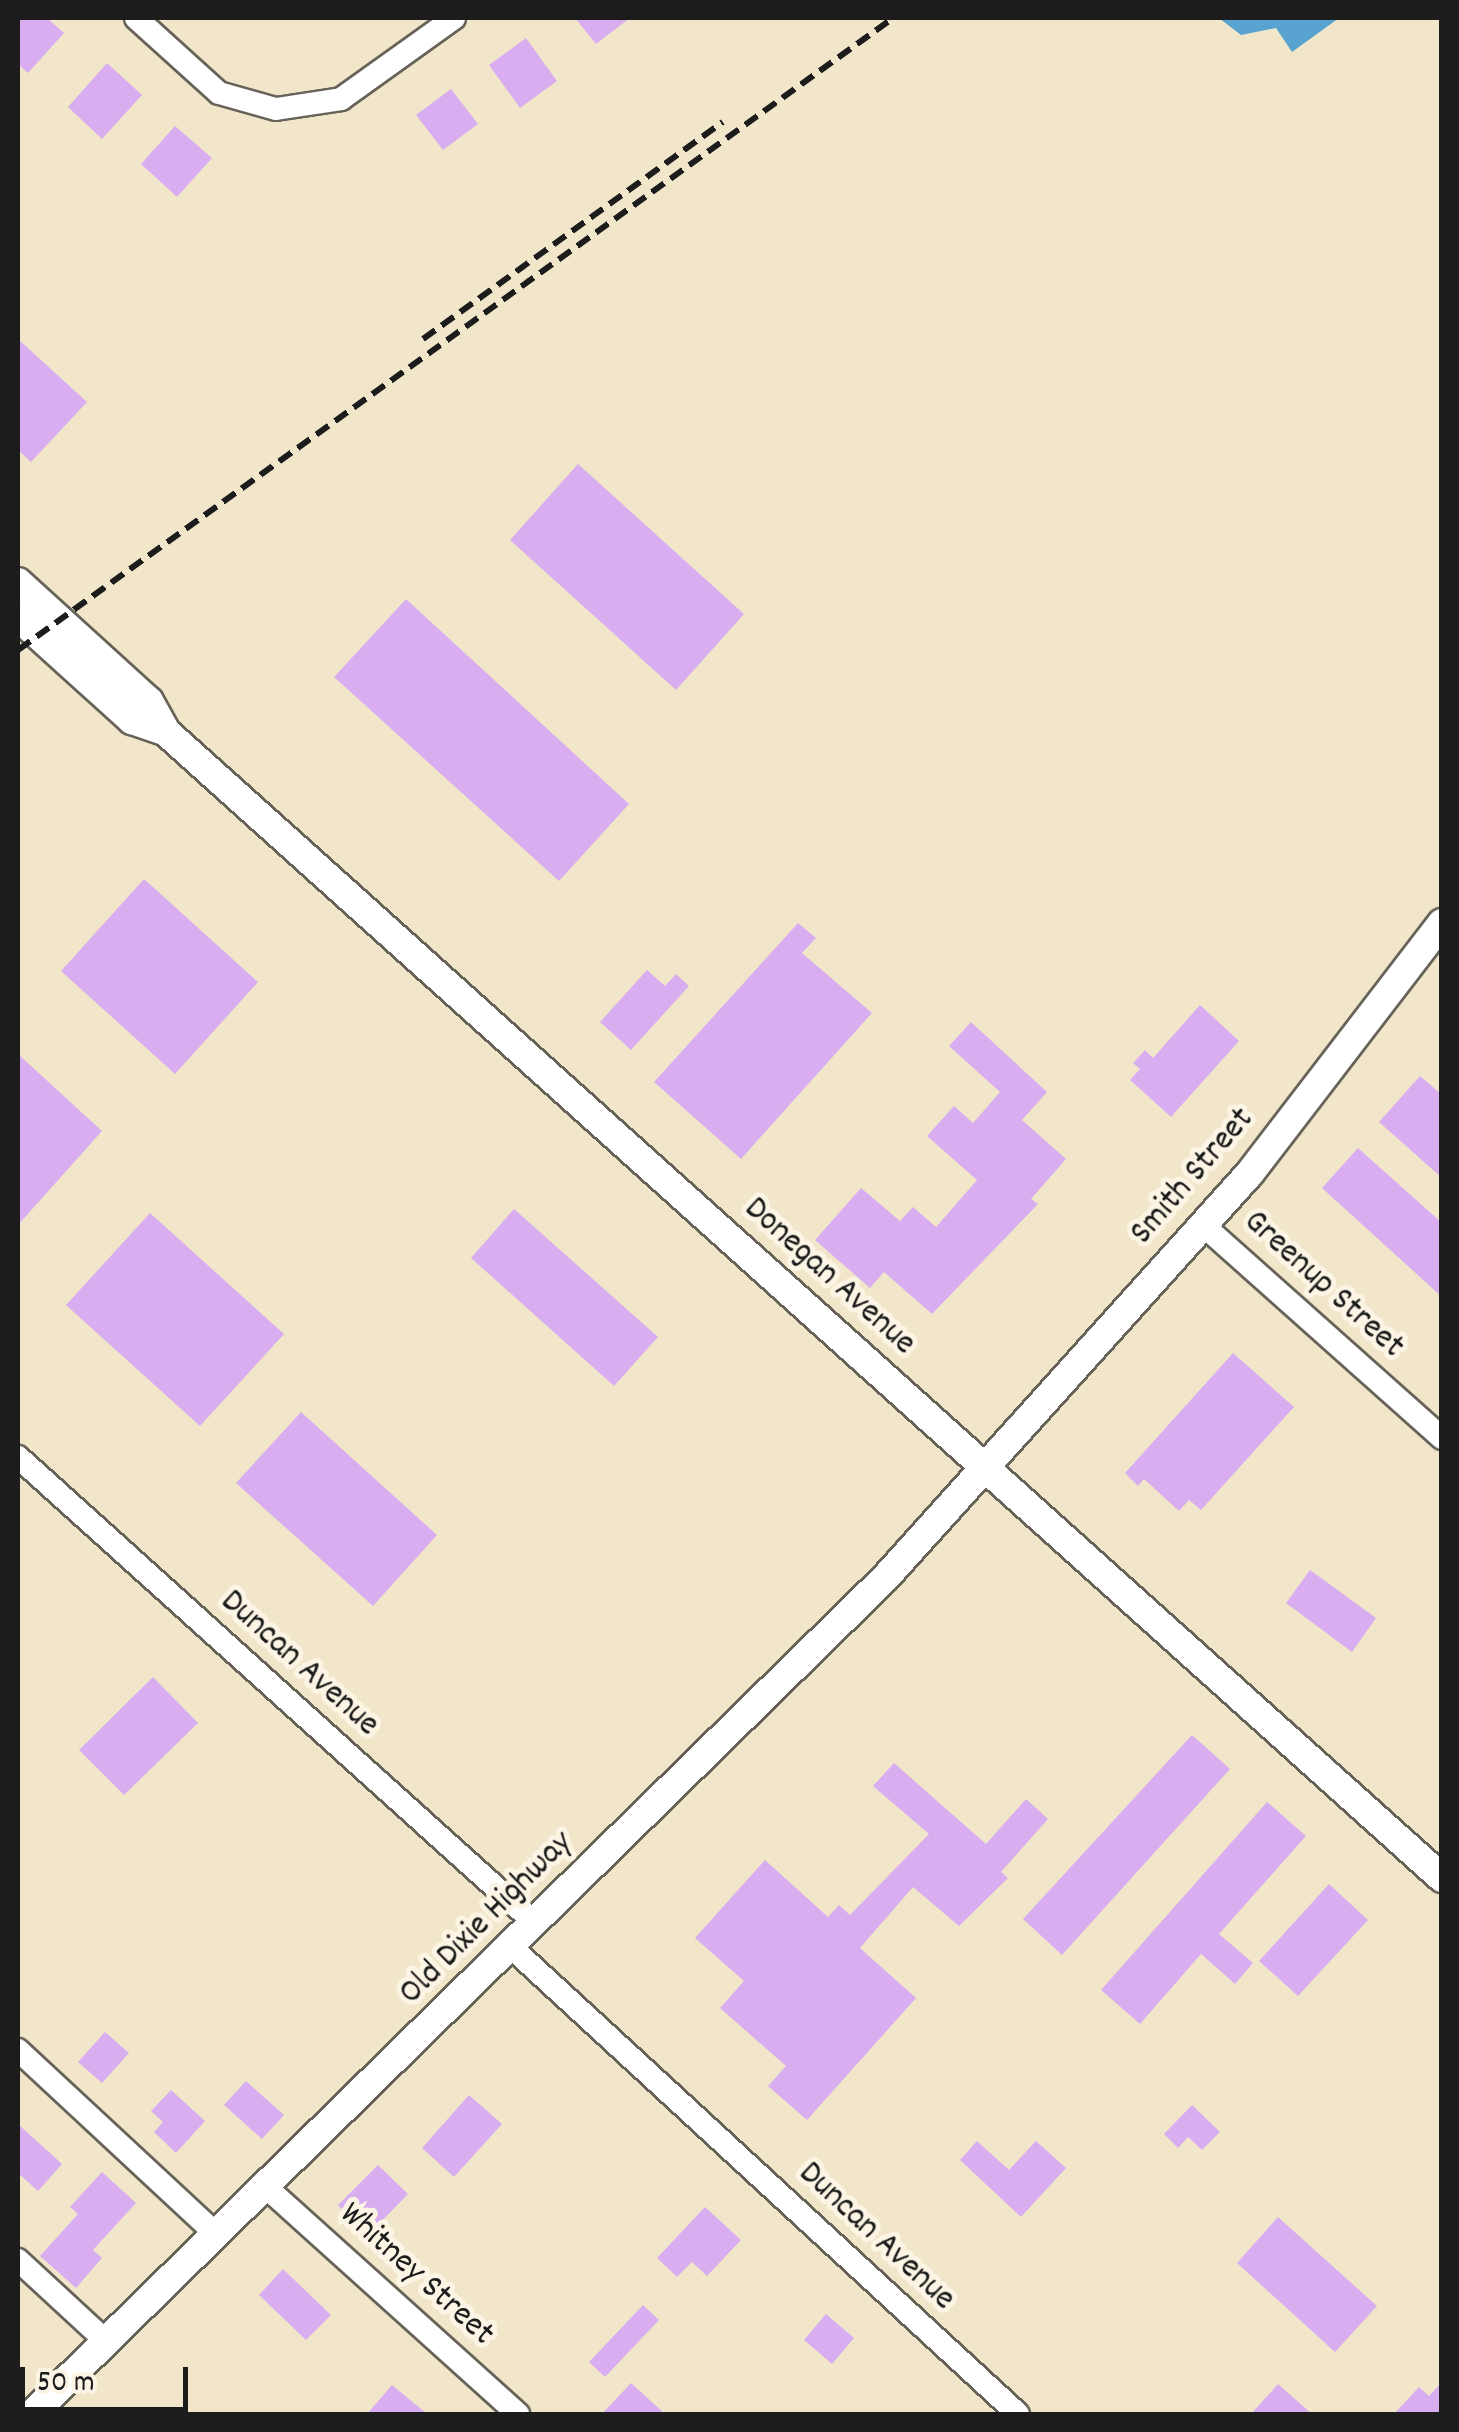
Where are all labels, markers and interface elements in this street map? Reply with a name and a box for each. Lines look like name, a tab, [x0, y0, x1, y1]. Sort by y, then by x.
street label: Smith Street	[1122, 1100, 1264, 1254]
street label: Donegan Avenue	[734, 1189, 924, 1365]
street label: Greenup Street	[1234, 1202, 1412, 1368]
street label: Duncan Avenue	[211, 1582, 387, 1746]
street label: Old Dixie Highway	[391, 1823, 583, 2015]
street label: Duncan Avenue	[789, 2154, 963, 2320]
street label: Whitney Street	[330, 2194, 502, 2356]
scale bar	[25, 2347, 192, 2409]
text: 50 m	[37, 2363, 95, 2406]

